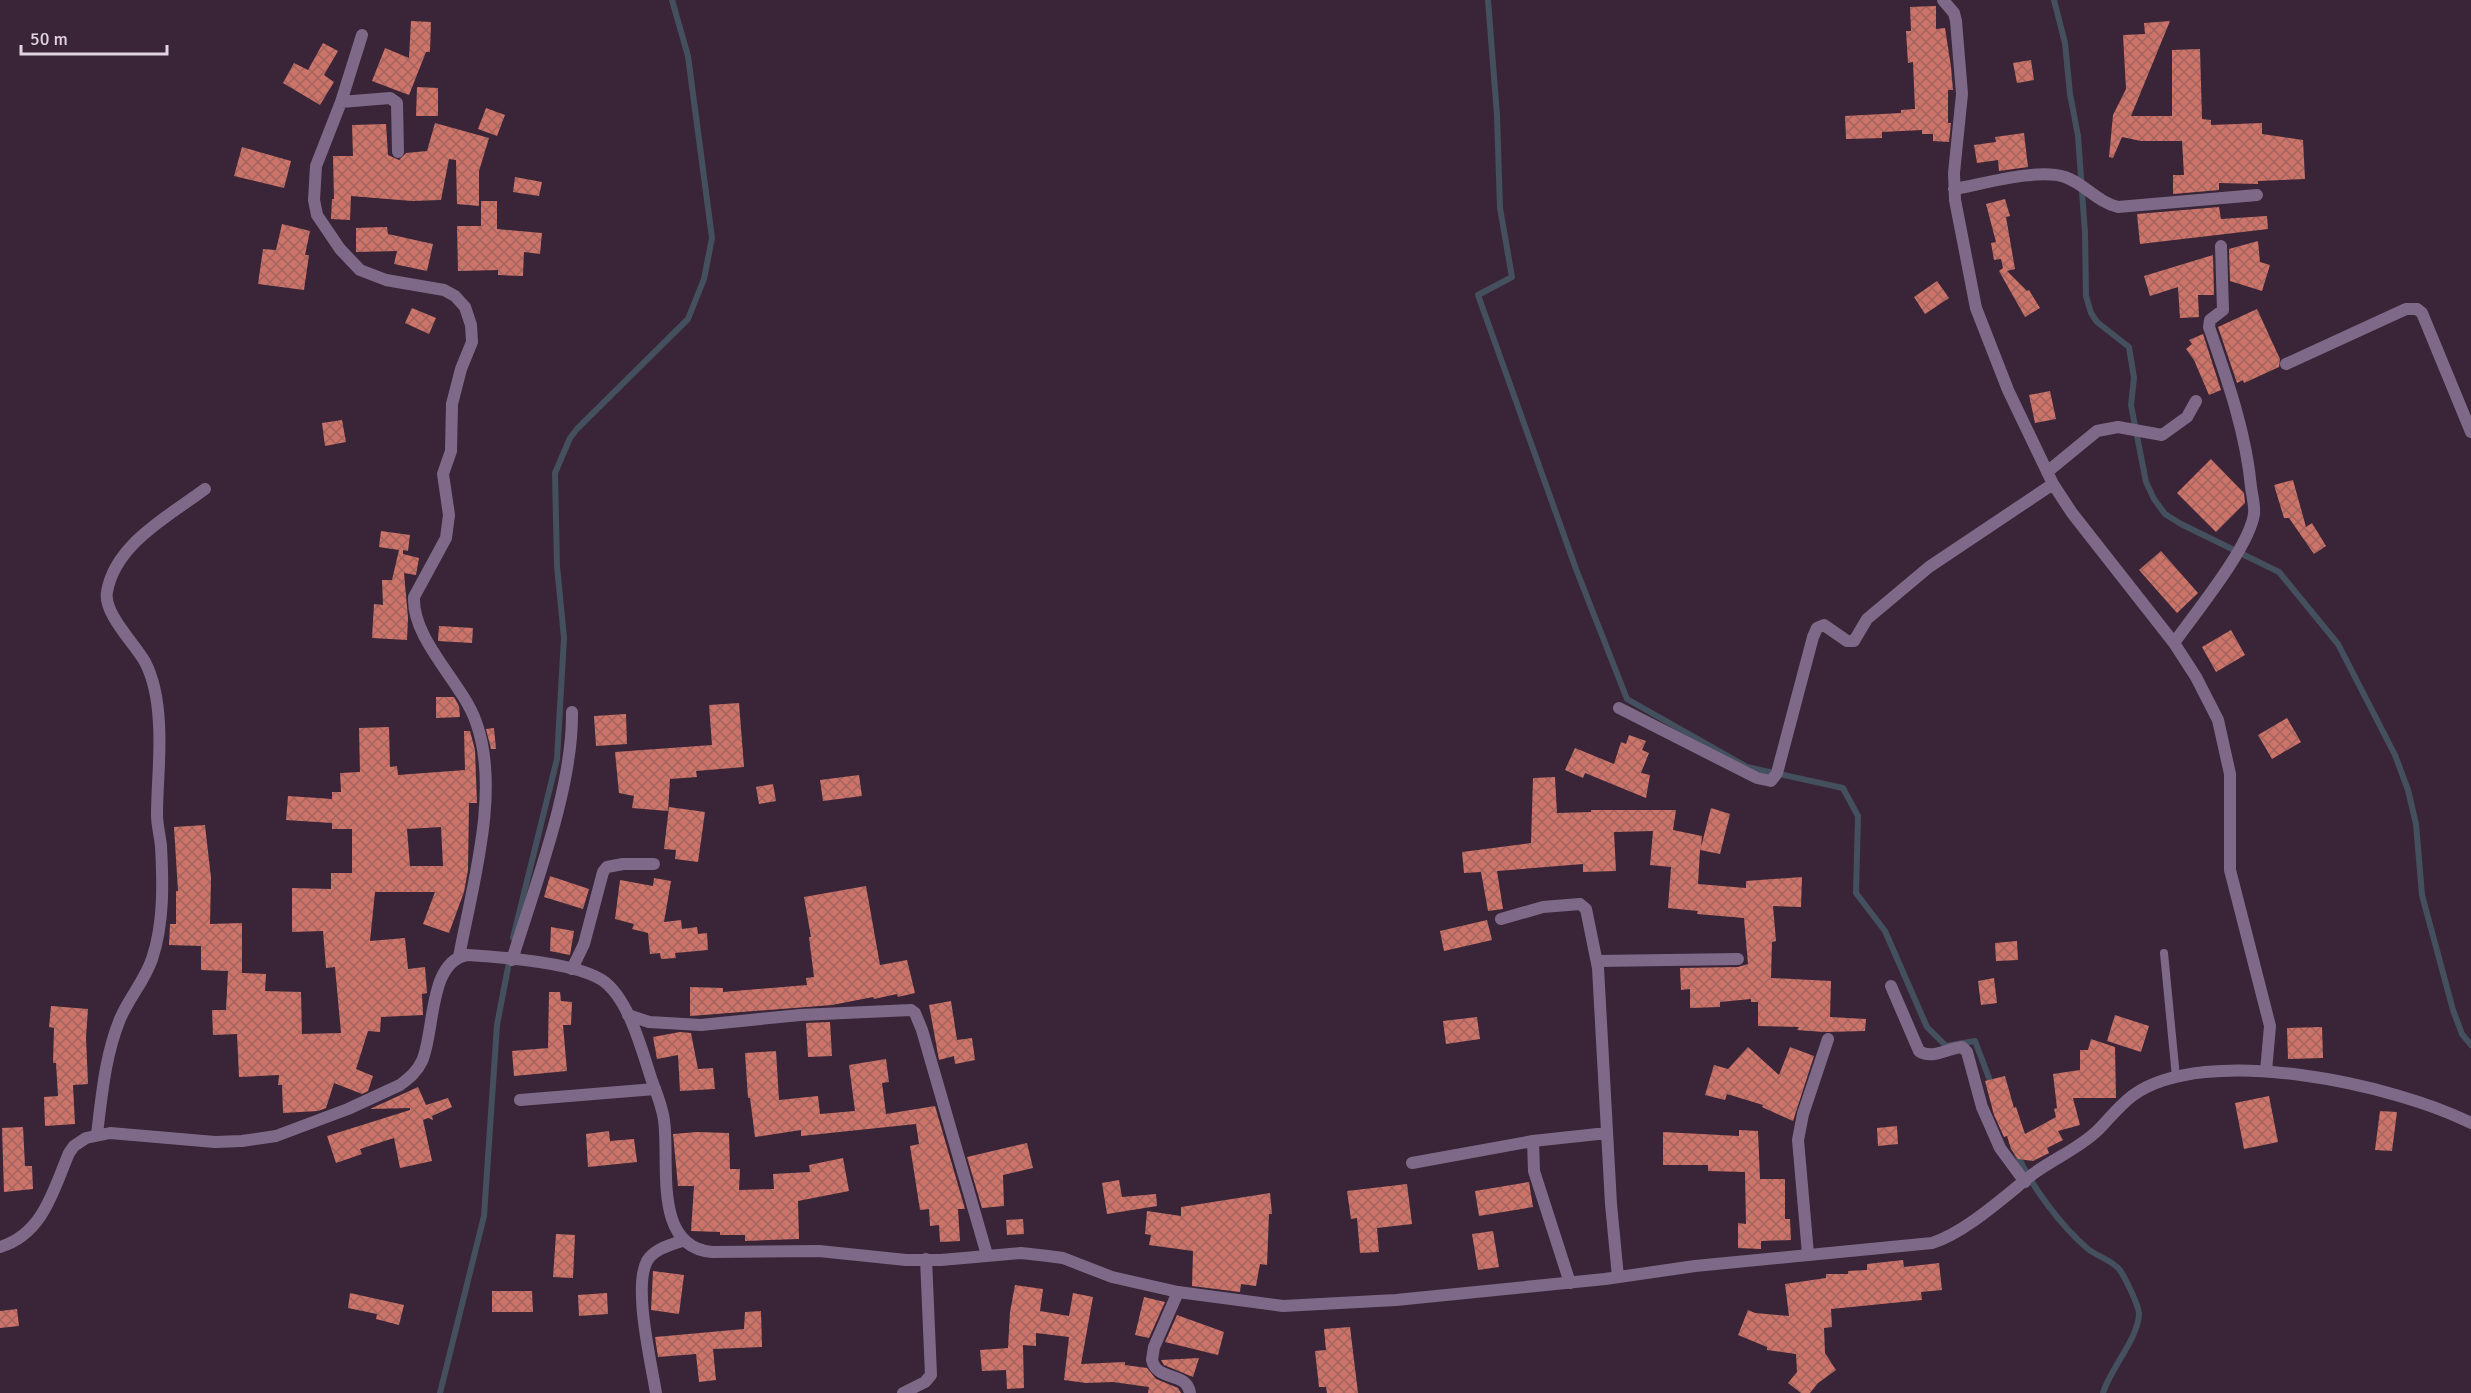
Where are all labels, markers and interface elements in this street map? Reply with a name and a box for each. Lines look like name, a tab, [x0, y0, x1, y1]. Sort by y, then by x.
scale bar	[21, 18, 166, 56]
text: 50 m	[30, 28, 68, 50]

